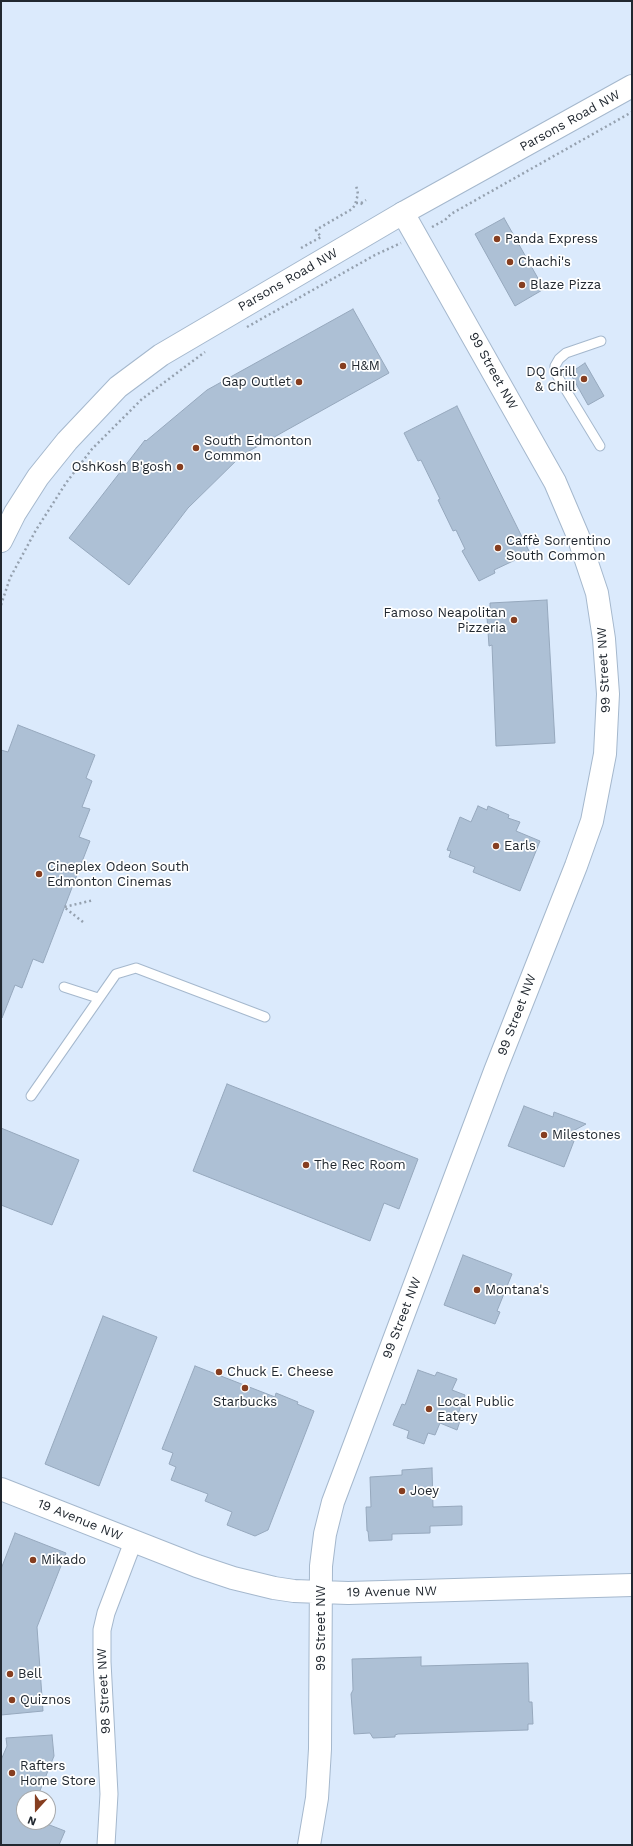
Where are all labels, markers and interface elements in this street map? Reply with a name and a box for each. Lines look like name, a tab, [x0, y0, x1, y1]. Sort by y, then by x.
street label: Parsons Road NW	[517, 87, 623, 155]
place label: Panda Express	[505, 231, 598, 247]
marker: Panda Express	[492, 234, 502, 244]
street label: Parsons Road NW	[235, 245, 341, 315]
place label: Chachi's	[518, 254, 571, 270]
marker: Chachi's	[505, 257, 515, 267]
place label: Blaze Pizza	[530, 277, 601, 293]
marker: Blaze Pizza	[517, 280, 527, 290]
street label: 99 Street NW	[465, 330, 521, 412]
place label: H&M	[351, 358, 380, 374]
marker: H&M	[338, 361, 348, 371]
place label: DQ Grill & Chill	[526, 364, 576, 395]
place label: Gap Outlet	[222, 374, 291, 390]
marker: DQ Grill & Chill	[579, 374, 589, 384]
marker: Gap Outlet	[294, 377, 304, 387]
place label: South Edmonton Common	[204, 433, 312, 464]
marker: South Edmonton Common	[191, 443, 201, 453]
place label: OshKosh B'gosh	[72, 459, 172, 475]
marker: OshKosh B'gosh	[175, 462, 185, 472]
place label: Caffè Sorrentino South Common	[506, 533, 611, 564]
marker: Caffè Sorrentino South Common	[493, 543, 503, 553]
place label: Famoso Neapolitan Pizzeria	[384, 605, 506, 636]
marker: Famoso Neapolitan Pizzeria	[509, 615, 519, 625]
street label: 99 Street NW	[594, 627, 614, 713]
place label: Earls	[504, 838, 536, 854]
marker: Earls	[491, 841, 501, 851]
place label: Cineplex Odeon South Edmonton Cinemas	[47, 859, 189, 890]
marker: Cineplex Odeon South Edmonton Cinemas	[34, 869, 44, 879]
street label: 99 Street NW	[494, 972, 540, 1058]
place label: Milestones	[552, 1127, 621, 1143]
marker: Milestones	[539, 1130, 549, 1140]
place label: The Rec Room	[314, 1157, 406, 1173]
marker: The Rec Room	[301, 1160, 311, 1170]
street label: 99 Street NW	[379, 1275, 425, 1361]
place label: Montana's	[485, 1282, 549, 1298]
marker: Montana's	[472, 1285, 482, 1295]
place label: Chuck E. Cheese	[227, 1364, 334, 1380]
marker: Chuck E. Cheese	[214, 1367, 224, 1377]
marker: Starbucks	[240, 1383, 250, 1393]
place label: Starbucks	[213, 1394, 277, 1410]
place label: Local Public Eatery	[437, 1394, 514, 1425]
marker: Local Public Eatery	[424, 1404, 434, 1414]
place label: Joey	[410, 1483, 439, 1499]
marker: Joey	[397, 1486, 407, 1496]
street label: 19 Avenue NW	[35, 1496, 125, 1544]
place label: Mikado	[41, 1552, 86, 1568]
marker: Mikado	[28, 1555, 38, 1565]
street label: 19 Avenue NW	[347, 1583, 437, 1601]
street label: 99 Street NW	[313, 1585, 329, 1671]
street label: 98 Street NW	[94, 1648, 114, 1734]
place label: Bell	[18, 1666, 42, 1682]
marker: Bell	[5, 1669, 15, 1679]
place label: Quiznos	[20, 1692, 71, 1708]
marker: Quiznos	[7, 1695, 17, 1705]
place label: Rafters Home Store	[20, 1758, 96, 1789]
marker: Rafters Home Store	[7, 1768, 17, 1778]
north arrow	[16, 1790, 56, 1830]
text: N	[26, 1813, 38, 1828]

